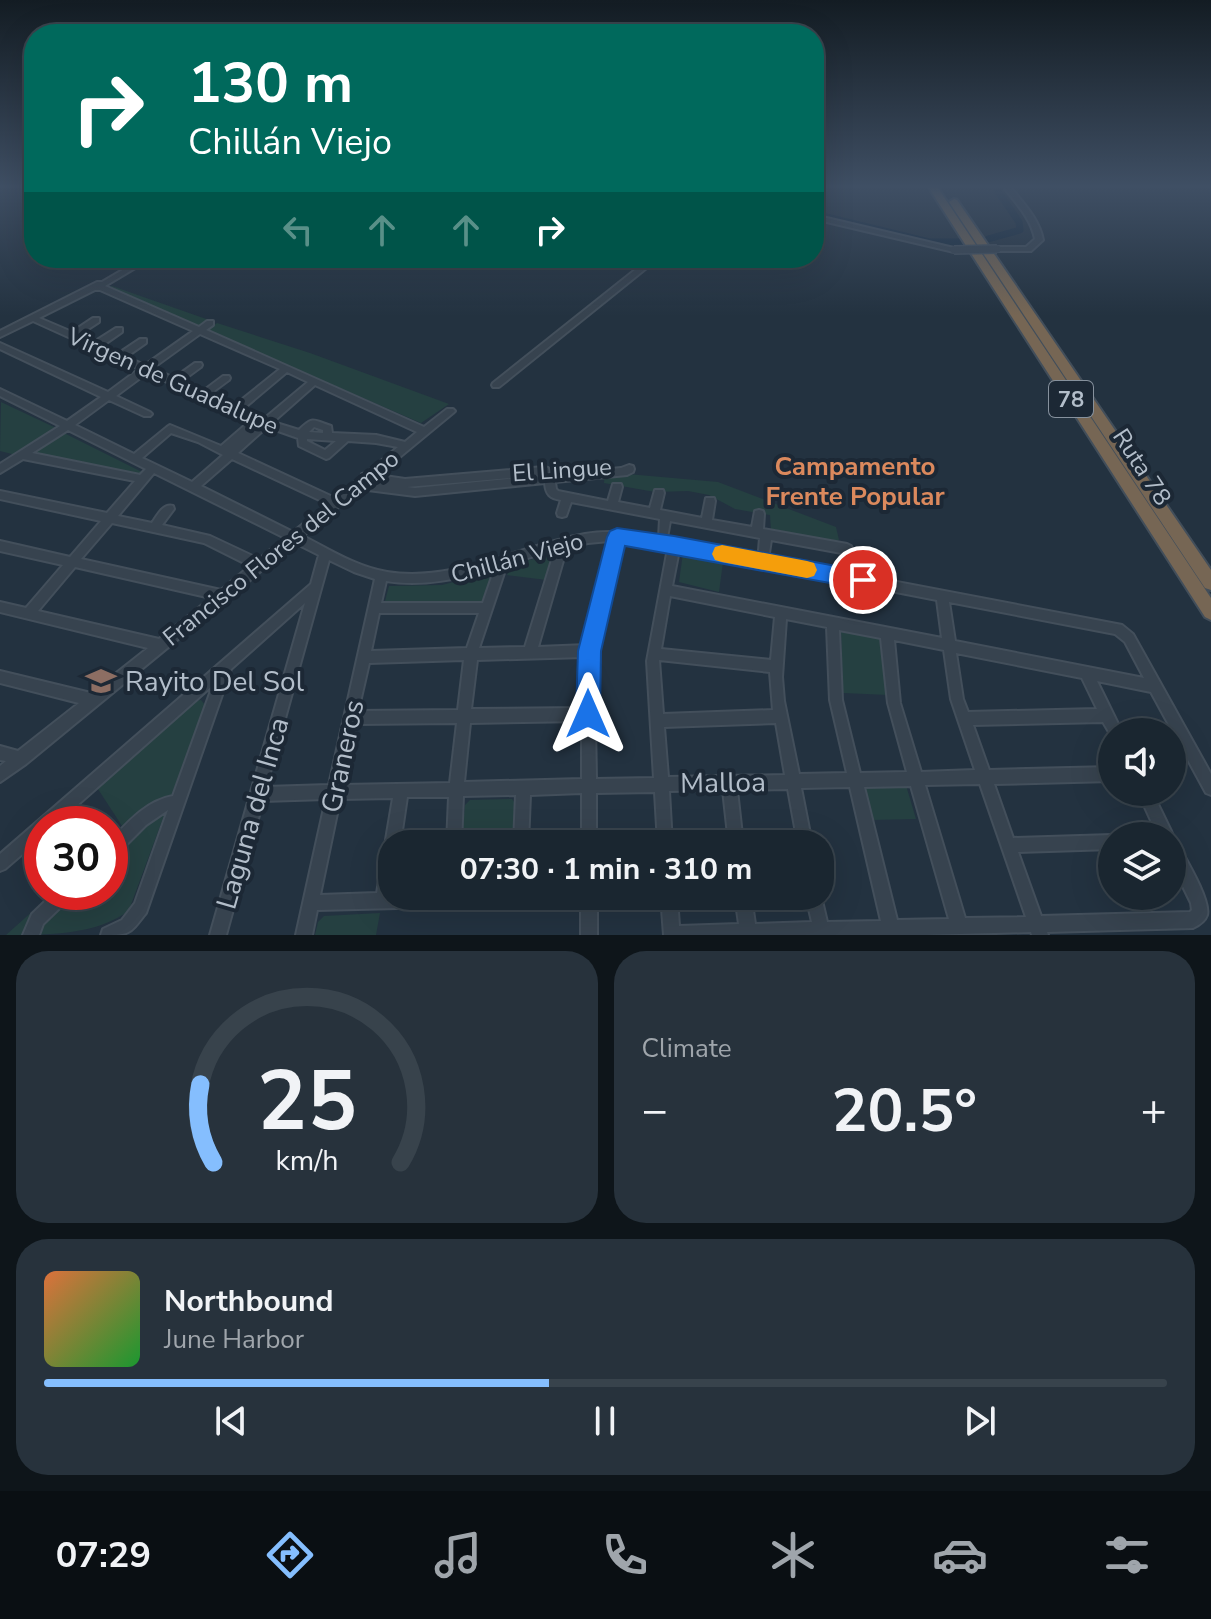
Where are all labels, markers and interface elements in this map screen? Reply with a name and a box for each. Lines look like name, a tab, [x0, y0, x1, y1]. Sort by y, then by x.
text: 130 m	[188, 45, 353, 122]
icon: right	[56, 56, 160, 160]
text: Chillán Viejo	[188, 118, 392, 167]
icon: left	[276, 208, 320, 252]
icon: ahead	[360, 208, 404, 252]
icon: ahead	[444, 208, 488, 252]
icon: right	[528, 208, 572, 252]
street label: Virgen de Guadalupe	[62, 320, 284, 442]
road number: 78	[1049, 381, 1093, 417]
street label: Ruta 78	[1105, 422, 1179, 512]
street label: Francisco Flores del Campo	[156, 443, 406, 653]
district label: Campamento Frente Popular	[765, 449, 945, 514]
street label: El Lingue	[511, 451, 613, 489]
street label: Chillán Viejo	[447, 525, 587, 591]
pin	[829, 546, 897, 614]
icon: arrive	[841, 558, 885, 602]
place label: Rayito Del Sol	[125, 663, 305, 701]
school or university icon: Rayito Del Sol	[84, 664, 118, 698]
position arrow	[546, 672, 630, 756]
street label: Graneros	[312, 696, 373, 816]
street label: Laguna del Inca	[207, 713, 298, 913]
map controls	[1098, 718, 1186, 910]
button: sound	[1098, 718, 1186, 806]
street label: Malloa	[680, 763, 766, 803]
speed limit sign: 30	[24, 806, 128, 910]
button: layers	[1098, 822, 1186, 910]
text: 07:30 · 1 min · 310 m	[460, 849, 752, 890]
text: Climate	[642, 1031, 732, 1066]
text: 25	[257, 1045, 357, 1158]
text: 20.5°	[831, 1070, 977, 1152]
text: −	[642, 1081, 668, 1141]
text: +	[1141, 1081, 1167, 1141]
text: km/h	[275, 1141, 338, 1180]
text: Northbound	[164, 1281, 334, 1322]
text: June Harbor	[164, 1322, 304, 1357]
icon: previous	[209, 1399, 253, 1443]
icon: pause	[583, 1399, 627, 1443]
icon: next	[958, 1399, 1002, 1443]
icon: directions	[262, 1527, 318, 1583]
icon: music	[430, 1527, 486, 1583]
icon: phone	[597, 1527, 653, 1583]
icon: climate	[765, 1527, 821, 1583]
icon: car	[932, 1527, 988, 1583]
icon: filters	[1099, 1527, 1155, 1583]
text: 07:29	[56, 1531, 151, 1580]

